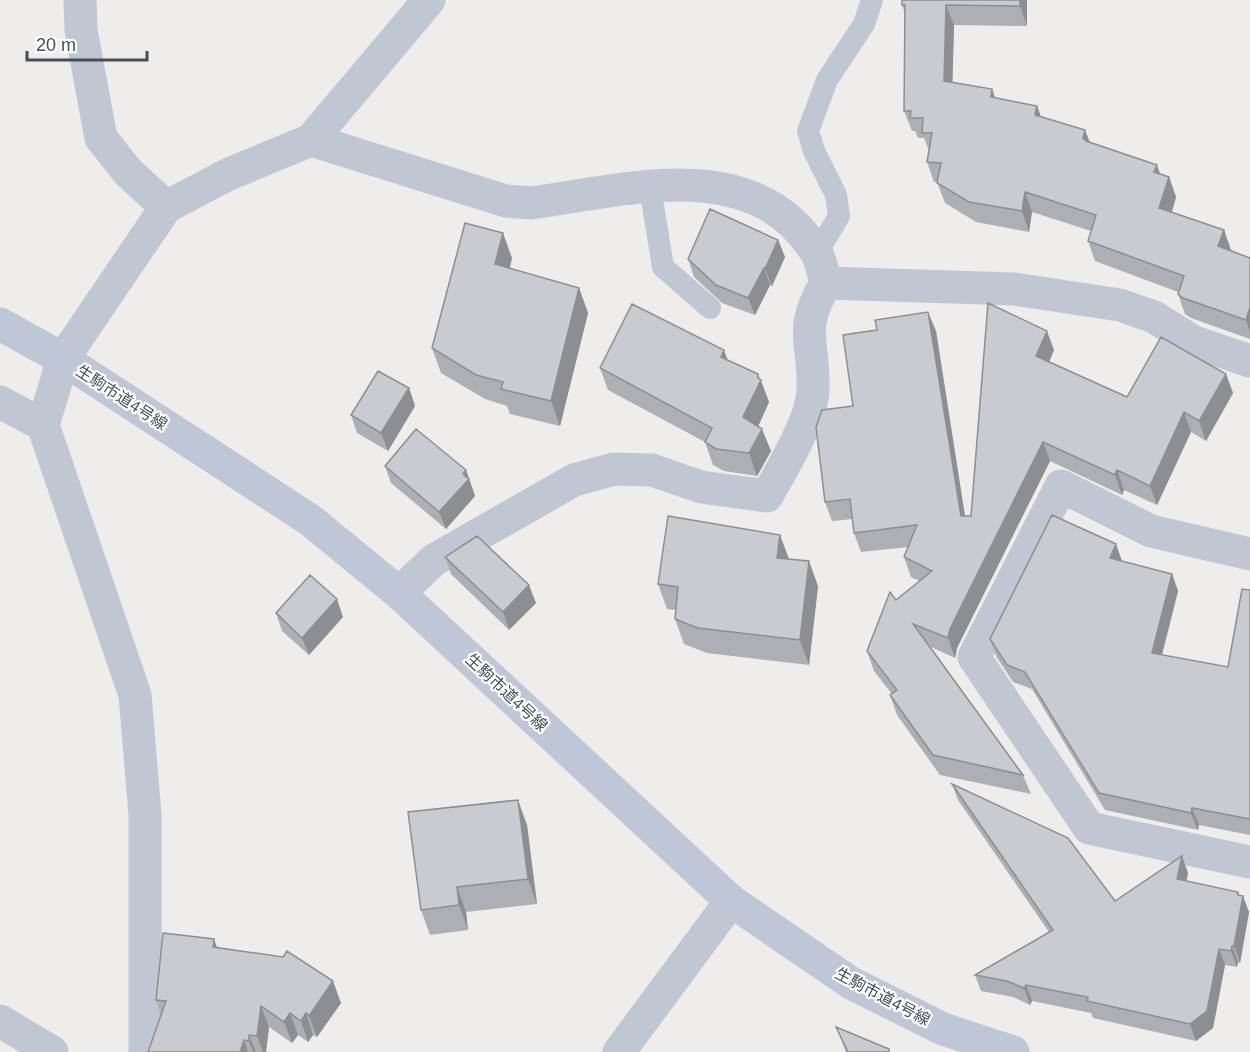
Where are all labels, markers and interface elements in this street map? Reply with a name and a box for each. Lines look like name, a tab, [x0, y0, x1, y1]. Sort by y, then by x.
scale bar	[27, 24, 147, 62]
text: 20 m	[36, 35, 76, 55]
street label: 生駒市道4号線	[73, 362, 170, 433]
street label: 生駒市道4号線	[463, 650, 551, 734]
street label: 生駒市道4号線	[832, 964, 933, 1029]

